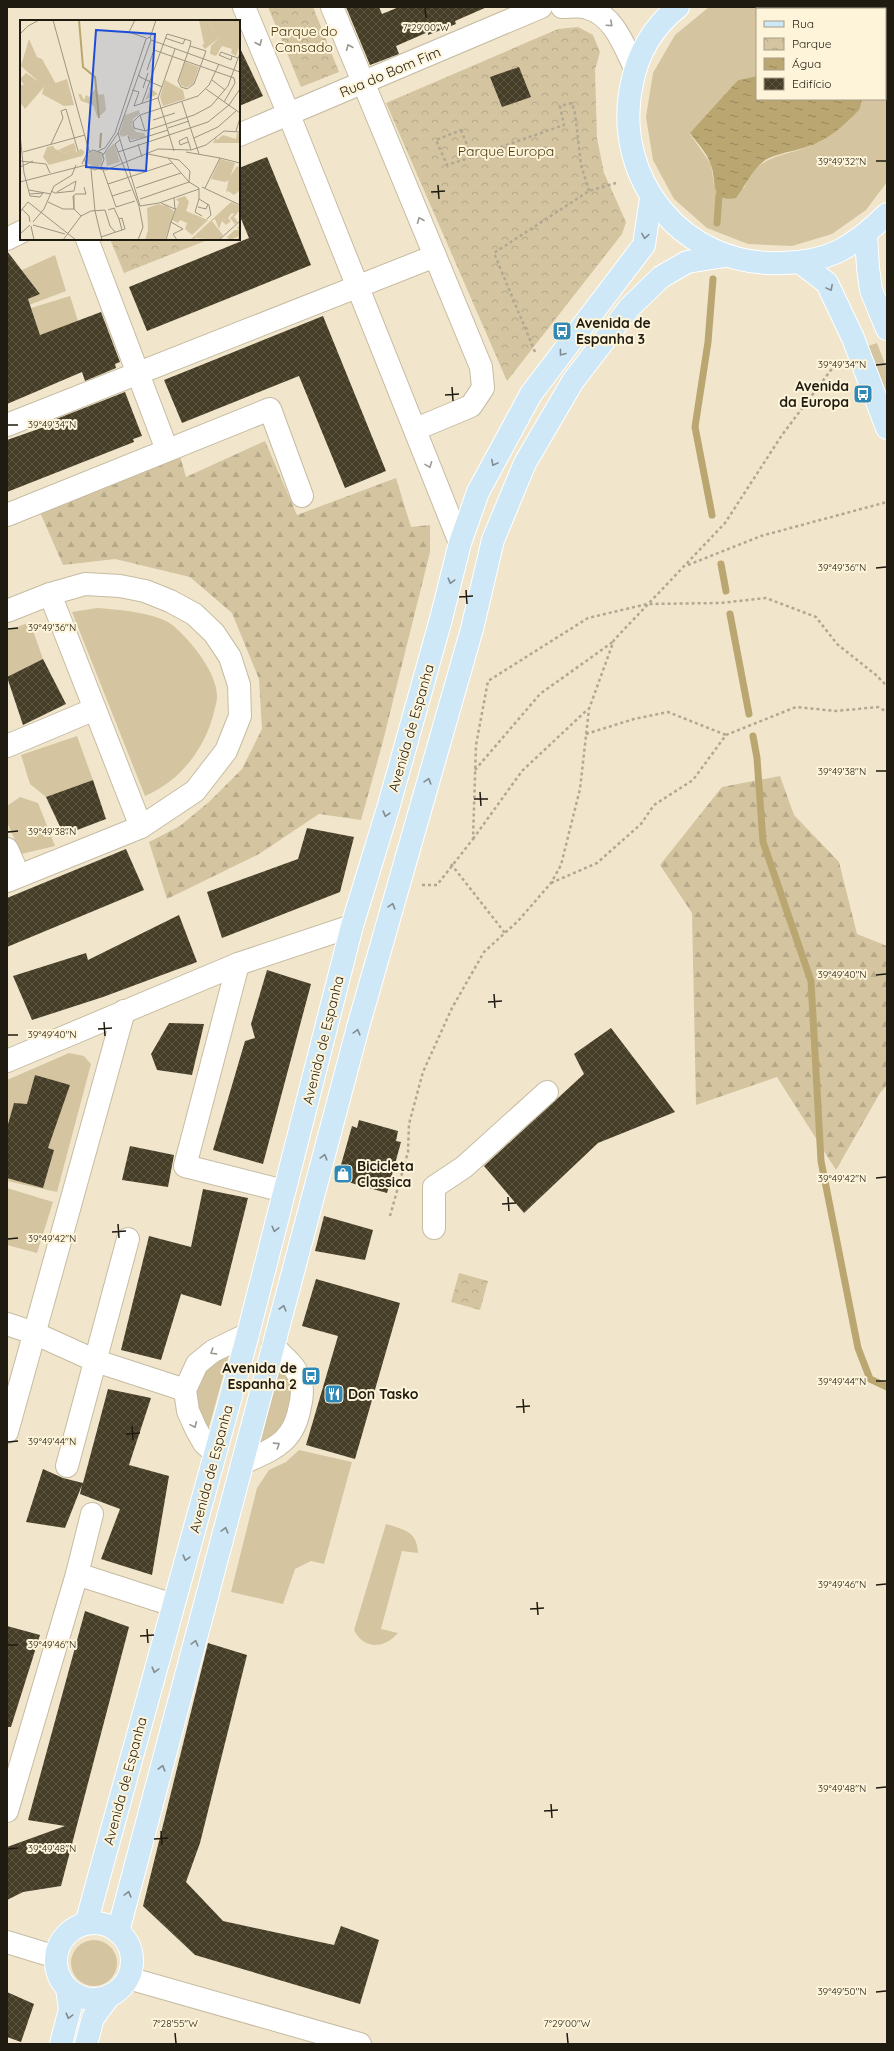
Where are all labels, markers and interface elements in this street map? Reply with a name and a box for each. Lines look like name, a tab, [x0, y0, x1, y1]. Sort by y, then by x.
legend	[756, 8, 886, 100]
text: Rua	[792, 16, 814, 31]
one-way arrow	[605, 19, 612, 26]
inset map	[20, 20, 240, 240]
text: 7°29'00"W	[403, 21, 450, 34]
park label: Parque do Cansado	[271, 22, 337, 56]
text: Parque	[792, 36, 832, 51]
one-way arrow	[254, 38, 262, 46]
street label: Rua do Bom Fim	[337, 43, 443, 101]
one-way arrow	[346, 44, 354, 52]
text: Água	[792, 56, 821, 71]
text: Edifício	[792, 76, 832, 91]
park label: Parque Europa	[458, 142, 554, 160]
text: 39°49'32"N	[818, 155, 866, 168]
one-way arrow	[417, 217, 425, 224]
one-way arrow	[641, 233, 650, 239]
one-way arrow	[825, 284, 833, 292]
place label: Avenida de Espanha 3	[576, 314, 651, 348]
bus stop icon: Avenida de Espanha 3	[551, 320, 573, 342]
one-way arrow	[560, 348, 567, 355]
text: 39°49'34"N	[818, 358, 866, 371]
place label: Avenida da Europa	[779, 377, 849, 411]
bus stop icon: Avenida da Europa	[852, 383, 874, 405]
text: 39°49'34"N	[28, 418, 76, 431]
one-way arrow	[491, 458, 498, 466]
one-way arrow	[425, 462, 433, 469]
text: 39°49'36"N	[818, 561, 866, 574]
one-way arrow	[447, 578, 456, 585]
text: 39°49'36"N	[28, 621, 76, 634]
street label: Avenida de Espanha	[384, 662, 438, 794]
text: 39°49'38"N	[818, 765, 866, 778]
one-way arrow	[423, 778, 432, 785]
one-way arrow	[382, 811, 391, 818]
text: 39°49'38"N	[28, 825, 76, 838]
one-way arrow	[387, 903, 396, 910]
text: 39°49'40"N	[817, 968, 867, 981]
street label: Avenida de Espanha	[298, 974, 348, 1106]
text: 39°49'40"N	[27, 1028, 77, 1041]
one-way arrow	[352, 1028, 361, 1035]
one-way arrow	[319, 1154, 328, 1161]
place label: Bicicleta Classica	[357, 1157, 414, 1191]
shop icon: Bicicleta Classica	[332, 1163, 354, 1185]
text: 39°49'42"N	[818, 1172, 866, 1185]
one-way arrow	[271, 1225, 279, 1232]
text: 39°49'42"N	[28, 1232, 76, 1245]
one-way arrow	[279, 1305, 287, 1311]
one-way arrow	[210, 1347, 217, 1355]
place label: Avenida de Espanha 2	[222, 1359, 297, 1393]
bus stop icon: Avenida de Espanha 2	[300, 1365, 322, 1387]
text: 39°49'44"N	[818, 1375, 866, 1388]
restaurant icon: Don Tasko	[323, 1383, 345, 1405]
place label: Don Tasko	[348, 1385, 419, 1403]
street label: Avenida de Espanha	[185, 1403, 237, 1535]
one-way arrow	[189, 1420, 197, 1428]
text: 39°49'44"N	[28, 1435, 76, 1448]
one-way arrow	[273, 1442, 280, 1450]
one-way arrow	[220, 1527, 229, 1534]
one-way arrow	[182, 1554, 191, 1561]
text: 39°49'46"N	[818, 1578, 866, 1591]
text: 39°49'46"N	[28, 1638, 76, 1651]
one-way arrow	[190, 1639, 199, 1646]
one-way arrow	[151, 1666, 160, 1673]
street label: Avenida de Espanha	[99, 1715, 151, 1847]
one-way arrow	[157, 1765, 166, 1772]
text: 39°49'48"N	[818, 1782, 866, 1795]
text: 39°49'48"N	[28, 1842, 76, 1855]
one-way arrow	[123, 1891, 132, 1898]
text: 39°49'50"N	[817, 1985, 867, 1998]
one-way arrow	[65, 2013, 73, 2019]
text: 7°28'55"W	[152, 2017, 198, 2030]
text: 7°29'00"W	[544, 2017, 591, 2030]

